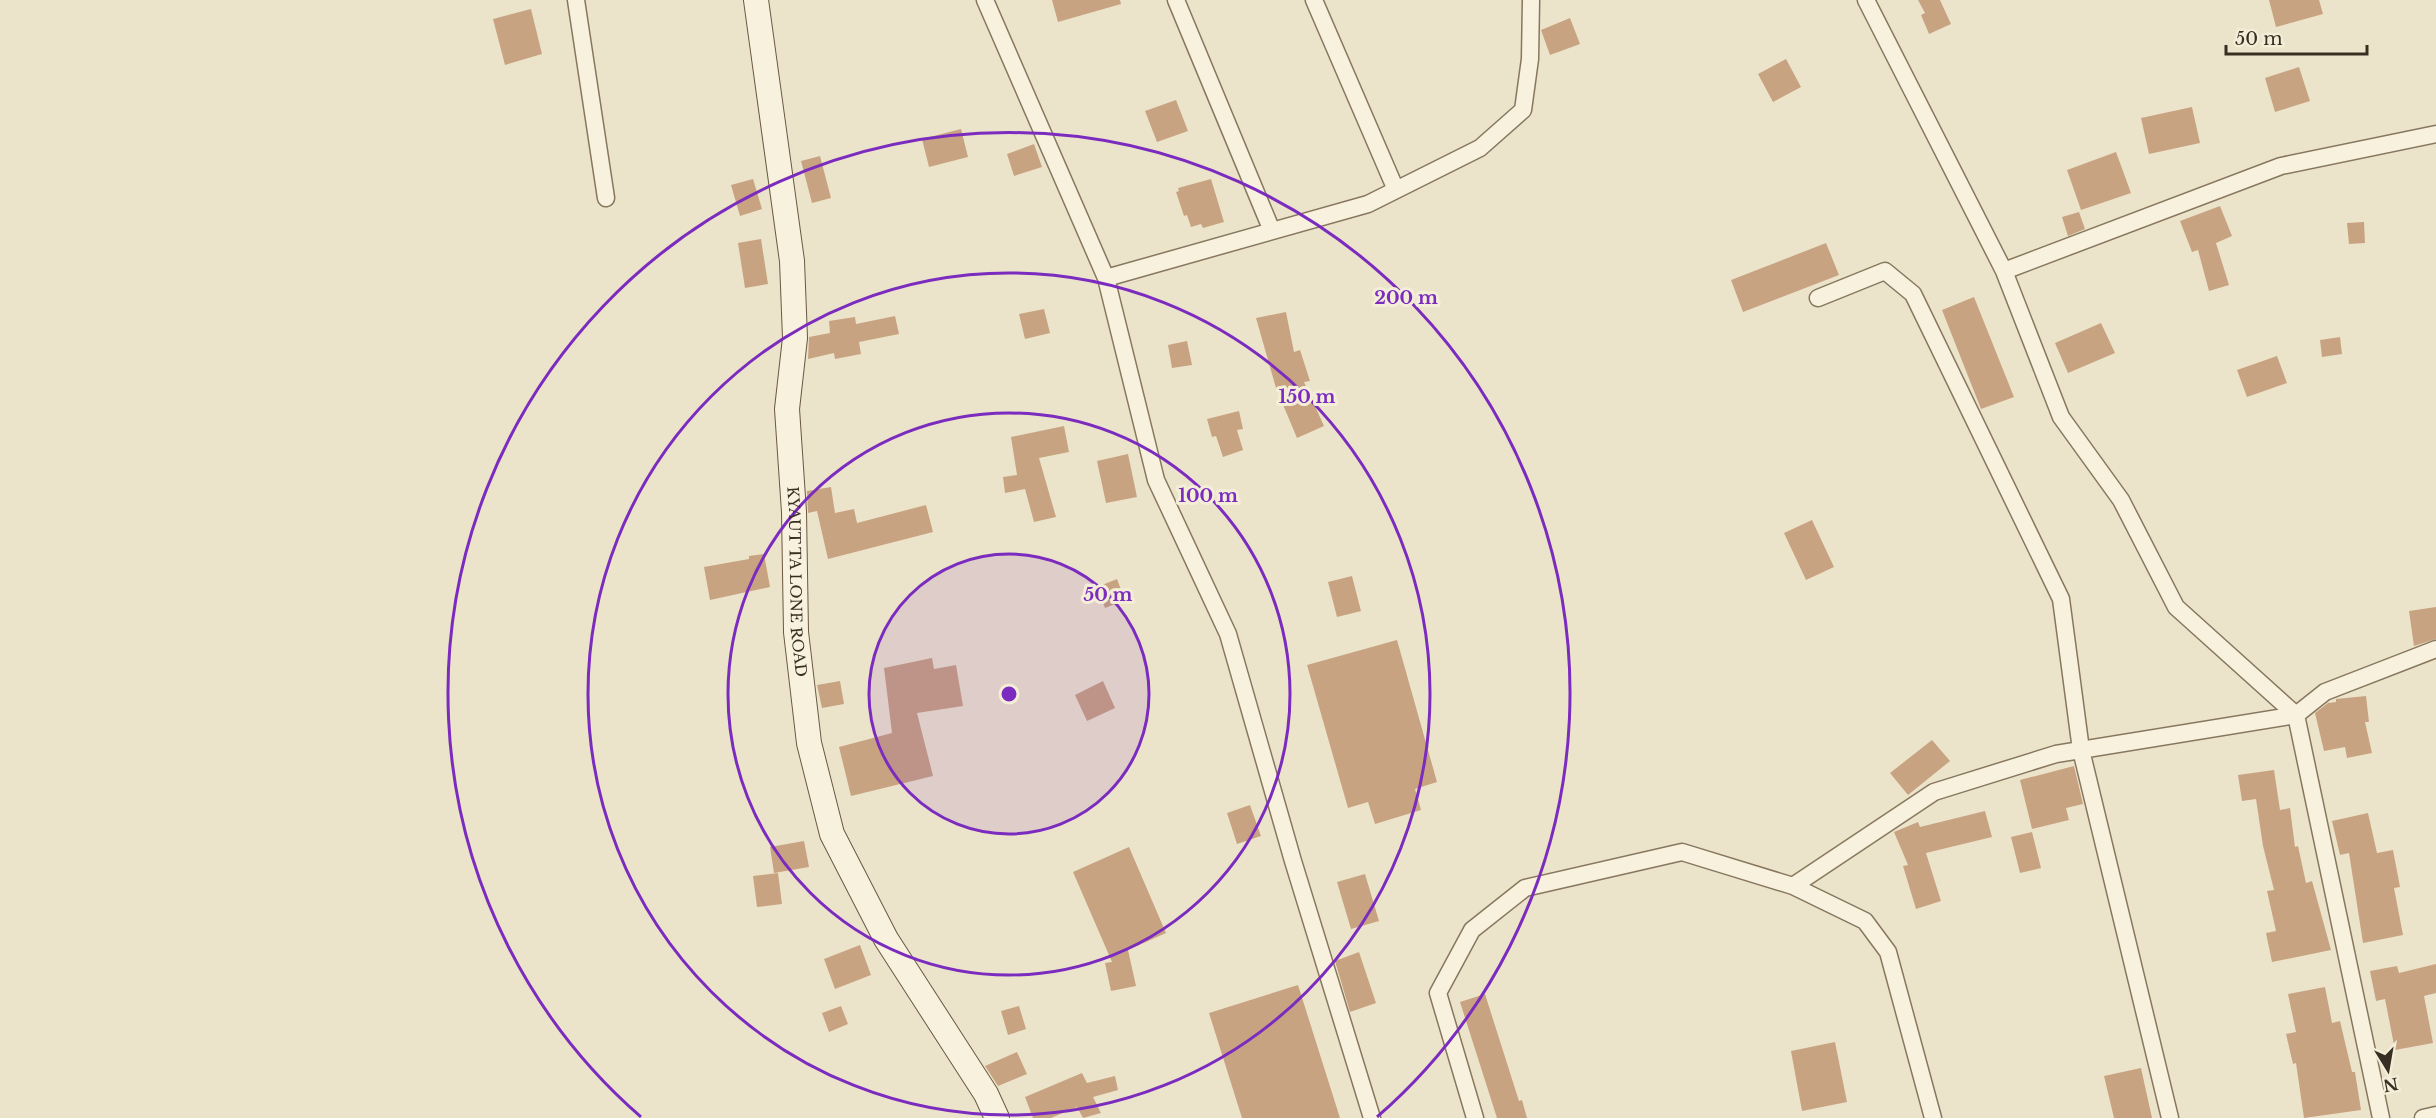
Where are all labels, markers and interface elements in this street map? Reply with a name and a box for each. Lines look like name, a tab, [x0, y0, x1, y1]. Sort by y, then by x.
scale bar	[2226, 18, 2367, 56]
text: 50 m	[2235, 28, 2283, 50]
text: 200 m	[1374, 287, 1438, 309]
text: 150 m	[1279, 386, 1336, 408]
text: 100 m	[1178, 485, 1238, 507]
street label: KYAUT TA LONE ROAD	[783, 486, 811, 678]
text: 50 m	[1084, 584, 1133, 606]
centre of rings	[999, 684, 1019, 704]
north arrow	[2358, 1040, 2418, 1100]
text: N	[2382, 1073, 2400, 1096]

